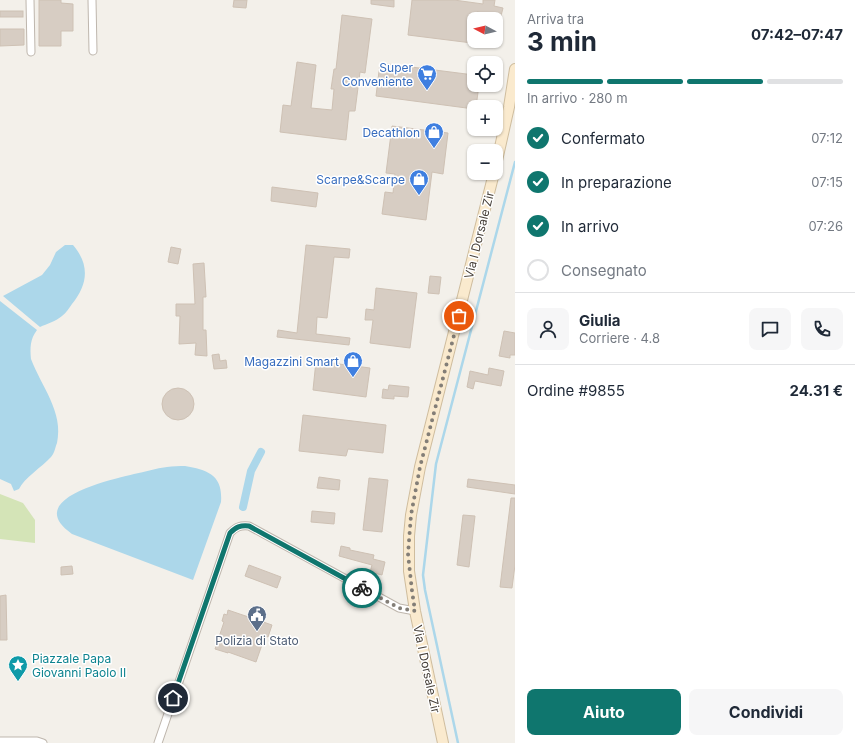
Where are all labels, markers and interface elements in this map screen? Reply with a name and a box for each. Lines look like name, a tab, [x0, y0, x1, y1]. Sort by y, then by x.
text: Arriva tra	[527, 11, 584, 27]
north arrow	[467, 12, 503, 48]
map controls	[467, 12, 503, 180]
text: 07:42–07:47	[751, 25, 843, 44]
text: 3 min	[527, 26, 597, 57]
button: locate	[467, 56, 503, 92]
place label: Super Conveniente	[342, 60, 413, 89]
supermarket icon: Super Conveniente	[416, 63, 438, 91]
text: In arrivo · 280 m	[527, 90, 628, 106]
button: +	[467, 100, 503, 136]
shop icon: Decathlon	[423, 121, 445, 149]
place label: Decathlon	[362, 125, 420, 140]
icon: check	[527, 127, 549, 149]
text: Confermato	[561, 129, 645, 148]
text: 07:12	[811, 130, 843, 146]
button: −	[467, 144, 503, 180]
shop icon: Scarpe&Scarpe	[408, 168, 430, 196]
icon: check	[527, 171, 549, 193]
place label: Scarpe&Scarpe	[316, 172, 405, 187]
text: In preparazione	[561, 173, 672, 192]
text: 07:15	[811, 174, 843, 190]
street label: Via I Dorsale Zir	[461, 189, 497, 280]
icon: check	[527, 215, 549, 237]
text: In arrivo	[561, 217, 619, 236]
text: 07:26	[808, 218, 843, 234]
text: Consegnato	[561, 261, 647, 280]
pin	[442, 299, 476, 333]
icon: bag	[448, 305, 470, 327]
button: person	[527, 308, 569, 350]
button: chat	[749, 308, 791, 350]
button: phone	[801, 308, 843, 350]
text: Giulia	[579, 311, 621, 330]
text: Corriere · 4.8	[579, 330, 660, 346]
shop icon: Magazzini Smart	[342, 350, 364, 378]
place label: Magazzini Smart	[244, 354, 339, 369]
text: Ordine #9855	[527, 381, 625, 400]
text: 24.31 €	[790, 381, 843, 400]
courier	[342, 568, 382, 608]
icon: bike	[351, 577, 373, 599]
public building icon: Polizia di Stato	[246, 604, 268, 632]
street label: Via I Dorsale Zir	[410, 624, 444, 715]
place label: Polizia di Stato	[215, 633, 299, 648]
place label: Piazzale Papa Giovanni Paolo II	[32, 651, 126, 680]
place icon: Piazzale Papa Giovanni Paolo II	[7, 654, 29, 682]
pin	[156, 681, 190, 715]
icon: home	[162, 687, 184, 709]
button: Aiuto	[527, 689, 681, 735]
button: Condividi	[689, 689, 843, 735]

